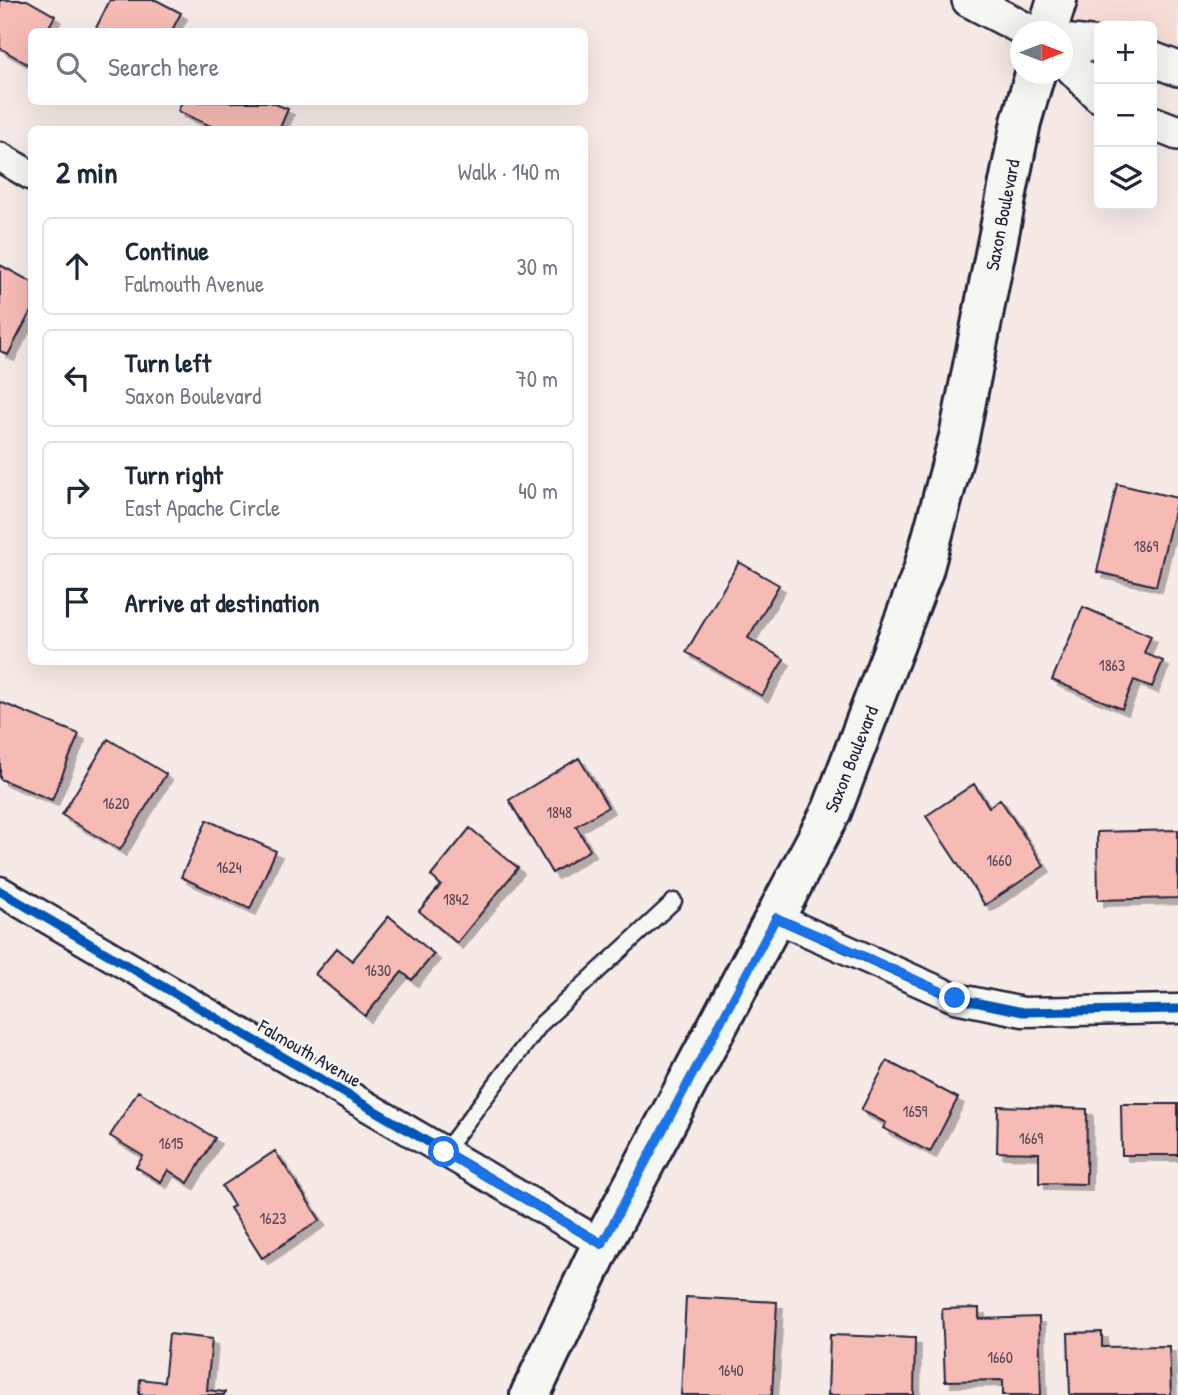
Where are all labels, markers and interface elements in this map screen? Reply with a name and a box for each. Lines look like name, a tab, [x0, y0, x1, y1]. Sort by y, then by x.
north arrow	[1010, 21, 1073, 84]
map controls	[1094, 21, 1157, 210]
button: +	[1094, 21, 1157, 84]
search box	[28, 28, 588, 105]
icon: search	[52, 48, 90, 86]
text: Search here	[108, 49, 219, 84]
button: −	[1094, 84, 1157, 147]
button: layers	[1094, 147, 1157, 210]
text: 2 min	[56, 152, 118, 192]
text: Walk · 140 m	[458, 156, 560, 187]
street label: Saxon Boulevard	[978, 157, 1026, 273]
text: Continue	[125, 233, 209, 268]
icon: ahead	[58, 247, 96, 285]
text: 30 m	[516, 251, 558, 282]
text: Falmouth Avenue	[125, 268, 264, 299]
text: Turn left	[125, 345, 211, 380]
icon: left	[58, 359, 96, 397]
text: 70 m	[515, 363, 558, 394]
text: Saxon Boulevard	[125, 380, 261, 411]
text: Turn right	[125, 457, 223, 492]
icon: right	[58, 471, 96, 509]
text: 40 m	[518, 475, 558, 506]
text: East Apache Circle	[125, 492, 280, 523]
house number: 1869	[1134, 535, 1159, 557]
icon: arrive	[58, 583, 96, 621]
text: Arrive at destination	[125, 585, 320, 620]
house number: 1863	[1099, 654, 1125, 676]
street label: Saxon Boulevard	[818, 701, 884, 816]
house number: 1620	[103, 792, 129, 814]
house number: 1848	[546, 801, 572, 823]
house number: 1660	[986, 849, 1012, 871]
house number: 1624	[216, 856, 242, 878]
house number: 1842	[443, 888, 470, 910]
house number: 1630	[365, 959, 391, 981]
route end	[939, 982, 970, 1013]
street label: Falmouth Avenue	[253, 1013, 367, 1093]
house number: 1659	[903, 1100, 928, 1122]
house number: 1669	[1019, 1127, 1043, 1149]
house number: 1615	[159, 1132, 184, 1154]
route start	[428, 1136, 459, 1167]
house number: 1623	[260, 1207, 286, 1229]
house number: 1660	[987, 1346, 1013, 1368]
house number: 1640	[718, 1359, 744, 1381]

